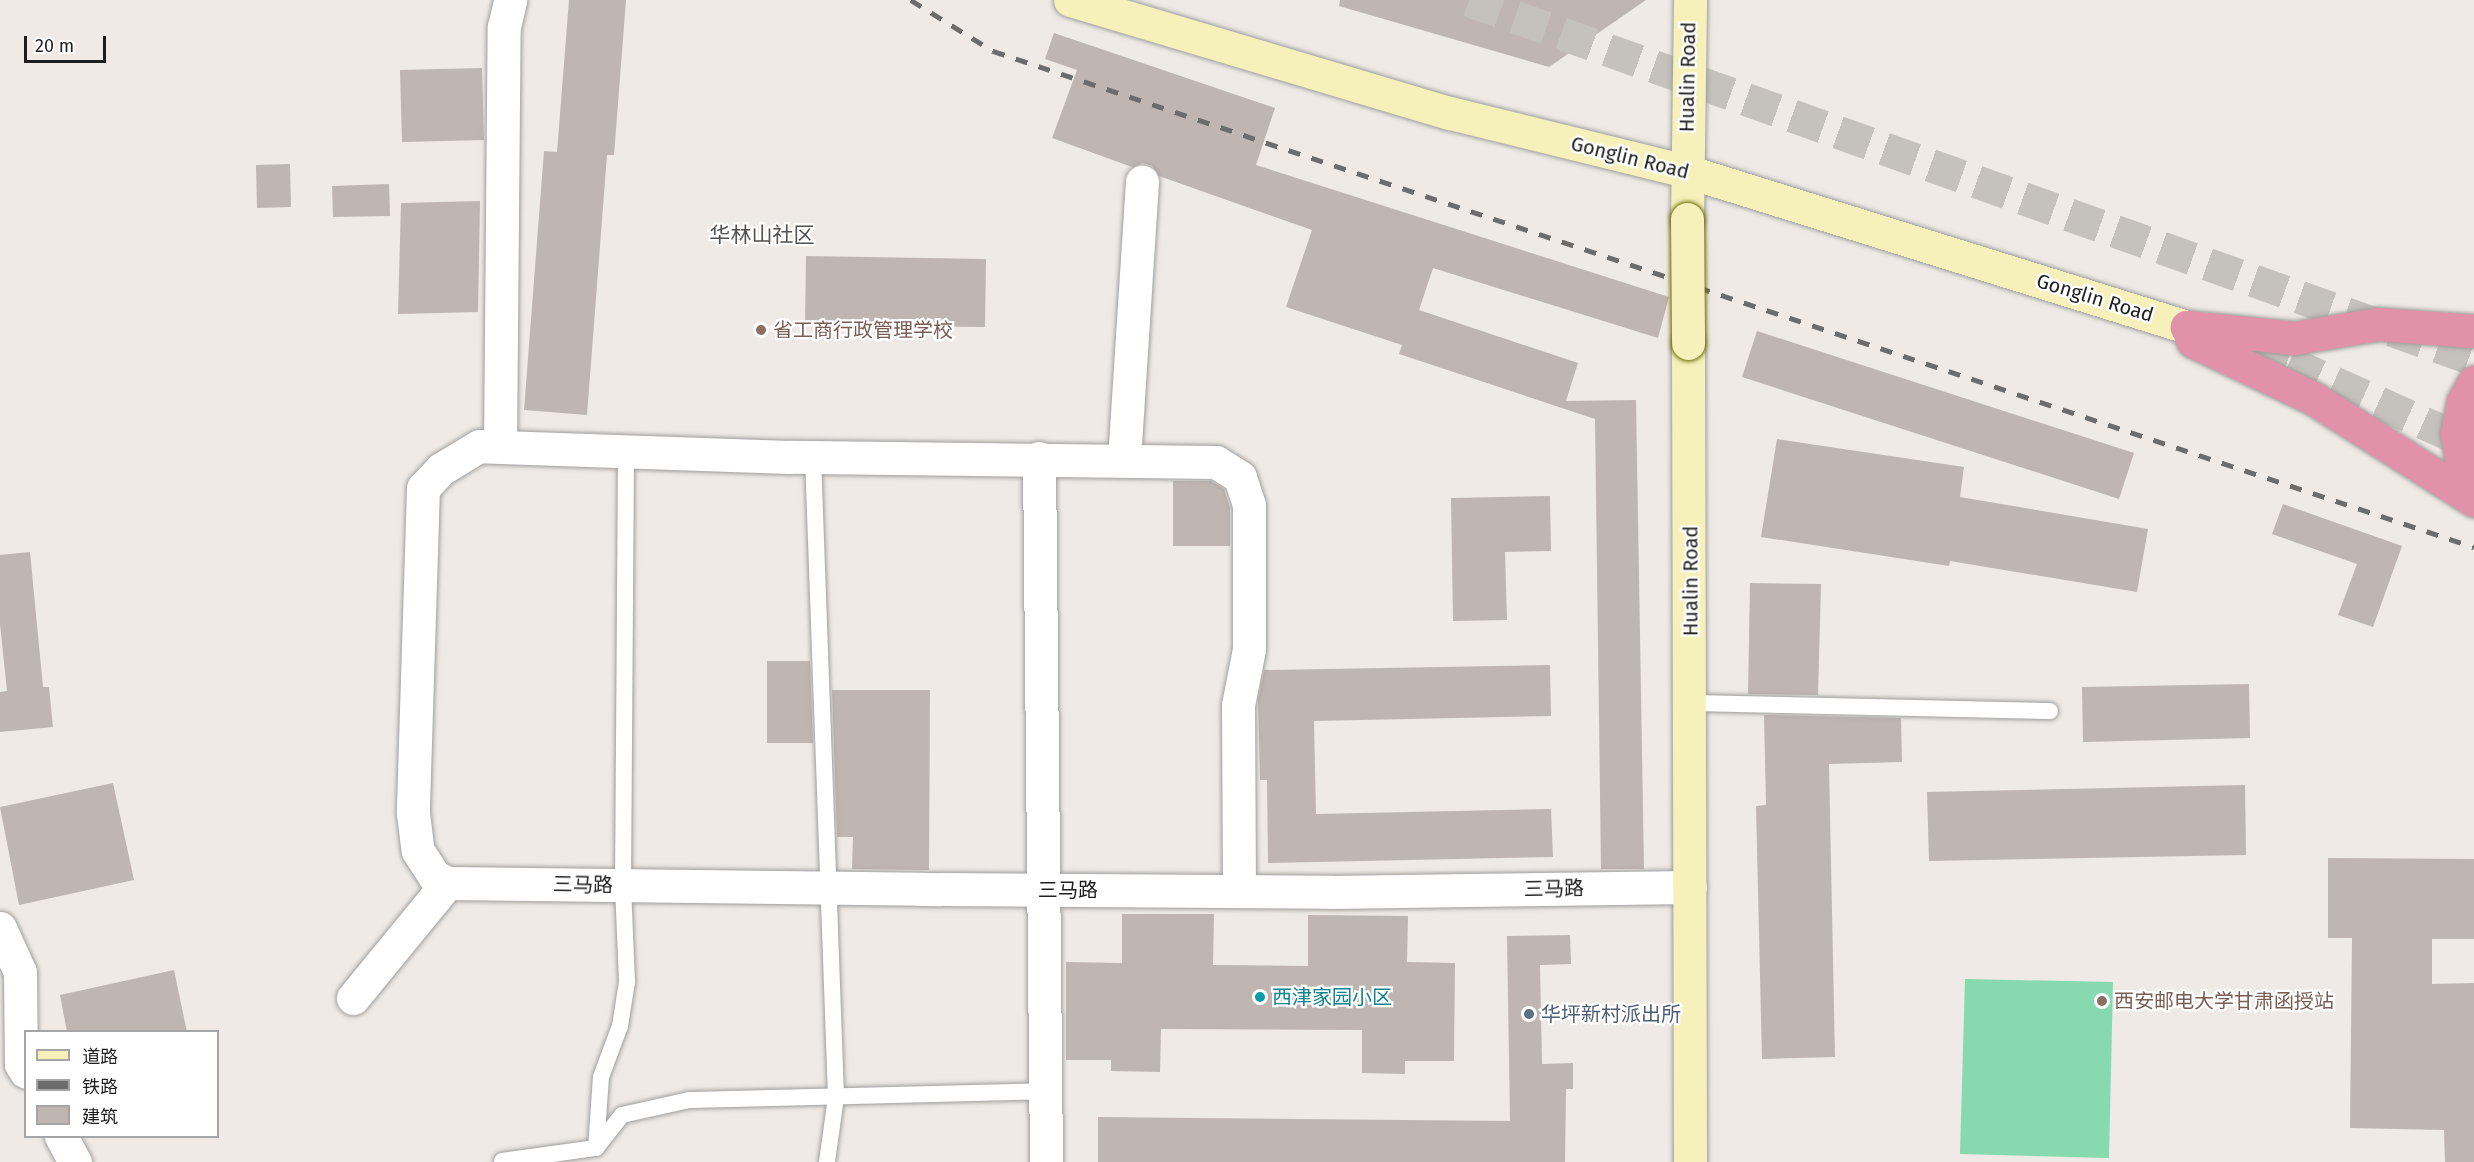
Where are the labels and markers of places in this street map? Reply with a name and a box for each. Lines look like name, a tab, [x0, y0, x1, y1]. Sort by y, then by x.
place label: 省工商行政管理学校	[773, 318, 953, 342]
marker: 省工商行政管理学校	[754, 323, 768, 337]
place label: 西津家园小区	[1272, 985, 1392, 1009]
place label: 西安邮电大学甘肃函授站	[2114, 989, 2334, 1013]
marker: 西津家园小区	[1253, 990, 1267, 1004]
marker: 西安邮电大学甘肃函授站	[2095, 994, 2109, 1008]
place label: 华坪新村派出所	[1541, 1002, 1681, 1026]
marker: 华坪新村派出所	[1522, 1007, 1536, 1021]

